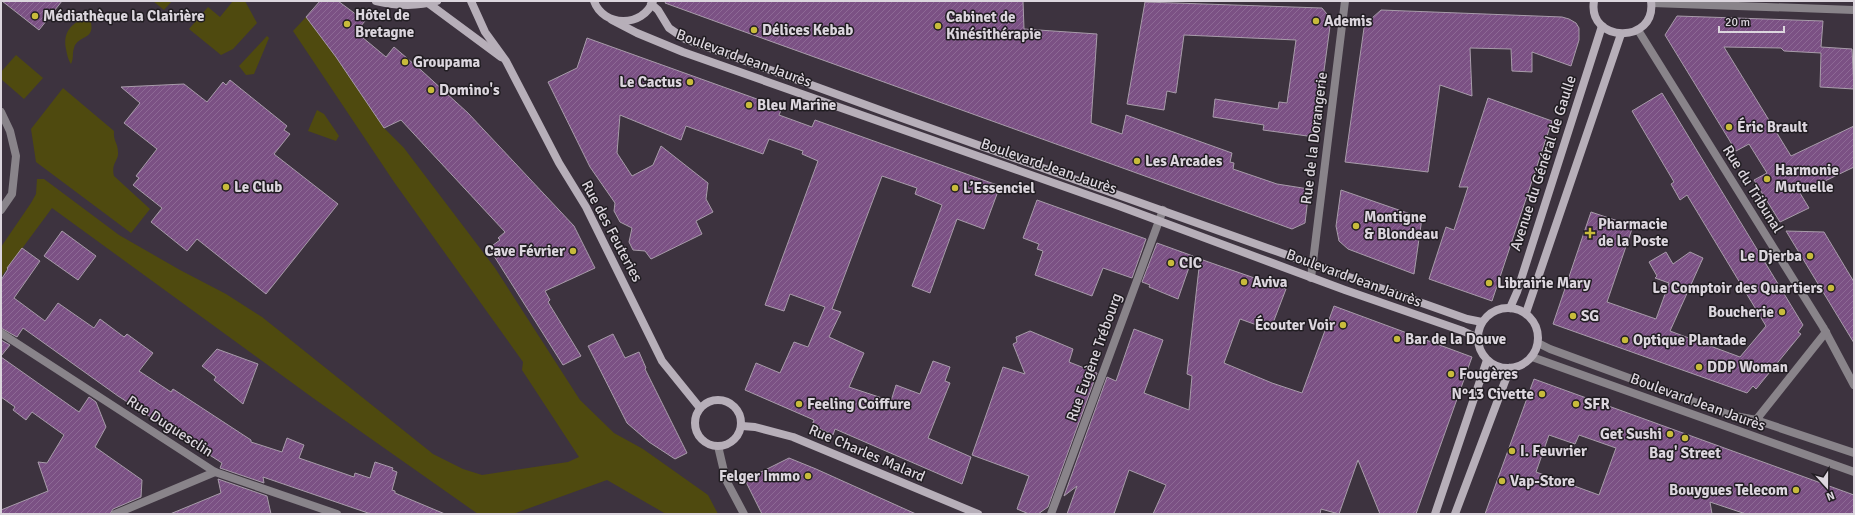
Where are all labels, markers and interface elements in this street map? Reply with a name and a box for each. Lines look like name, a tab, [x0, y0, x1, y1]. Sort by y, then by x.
place label: Hôtel de Bretagne	[355, 6, 414, 41]
place label: Médiathèque la Clairière	[43, 7, 205, 25]
place label: Cabinet de Kinésithérapie	[946, 8, 1041, 43]
scale bar	[1719, 8, 1784, 34]
marker: Médiathèque la Clairière	[30, 11, 40, 21]
place label: Ademis	[1324, 12, 1373, 30]
text: 20 m	[1725, 15, 1750, 30]
marker: Ademis	[1311, 16, 1321, 26]
marker: Hôtel de Bretagne	[342, 19, 352, 29]
place label: Délices Kebab	[762, 21, 853, 39]
marker: Cabinet de Kinésithérapie	[933, 21, 943, 31]
street label: Boulevard Jean Jaurès	[674, 25, 814, 91]
marker: Délices Kebab	[749, 25, 759, 35]
place label: Groupama	[413, 53, 481, 71]
marker: Groupama	[400, 57, 410, 67]
street label: Rue de la Dorangerie	[1297, 71, 1331, 205]
place label: Le Cactus	[619, 73, 682, 91]
street label: Avenue du Général de Gaulle	[1506, 73, 1580, 253]
marker: Le Cactus	[685, 77, 695, 87]
place label: Domino's	[439, 81, 500, 99]
marker: Domino's	[426, 85, 436, 95]
place label: Bleu Marine	[757, 96, 836, 114]
marker: Bleu Marine	[744, 100, 754, 110]
place label: Éric Brault	[1737, 117, 1808, 136]
marker: Éric Brault	[1724, 122, 1734, 132]
street label: Boulevard Jean Jaurès	[979, 134, 1120, 198]
street label: Rue du Tribunal	[1719, 142, 1787, 236]
place label: Les Arcades	[1145, 152, 1223, 170]
marker: Les Arcades	[1132, 156, 1142, 166]
place label: Harmonie Mutuelle	[1775, 161, 1839, 196]
marker: Harmonie Mutuelle	[1762, 174, 1772, 184]
street label: Rue des Feuteries	[578, 177, 647, 285]
place label: Le Club	[234, 178, 282, 196]
place label: L’Essenciel	[963, 179, 1035, 197]
marker: Le Club	[221, 182, 231, 192]
marker: L’Essenciel	[950, 183, 960, 193]
place label: Montigne & Blondeau	[1364, 208, 1438, 243]
place label: Pharmacie de la Poste	[1598, 215, 1668, 250]
marker: Montigne & Blondeau	[1351, 221, 1361, 231]
marker: Pharmacie de la Poste	[1585, 228, 1595, 238]
place label: Cave Février	[484, 242, 565, 260]
street label: Boulevard Jean Jaurès	[1284, 245, 1424, 311]
marker: Cave Février	[568, 246, 578, 256]
place label: Le Djerba	[1740, 247, 1802, 265]
marker: Le Djerba	[1805, 251, 1815, 261]
place label: CIC	[1179, 254, 1202, 272]
marker: CIC	[1166, 258, 1176, 268]
place label: Aviva	[1252, 273, 1288, 291]
place label: Librairie Mary	[1497, 274, 1591, 292]
marker: Aviva	[1239, 277, 1249, 287]
marker: Librairie Mary	[1484, 278, 1494, 288]
place label: Le Comptoir des Quartiers	[1652, 279, 1823, 297]
marker: Le Comptoir des Quartiers	[1826, 283, 1836, 293]
street label: Rue Eugène Trébourg	[1062, 290, 1126, 424]
place label: Boucherie	[1708, 303, 1774, 321]
place label: SG	[1581, 307, 1599, 325]
marker: Boucherie	[1777, 307, 1787, 317]
marker: SG	[1568, 311, 1578, 321]
place label: Écouter Voir	[1255, 315, 1335, 334]
marker: Écouter Voir	[1338, 320, 1348, 330]
place label: Bar de la Douve	[1405, 330, 1506, 348]
place label: Optique Plantade	[1633, 331, 1746, 349]
marker: Bar de la Douve	[1392, 334, 1402, 344]
marker: Optique Plantade	[1620, 335, 1630, 345]
place label: DDP Woman	[1707, 358, 1788, 376]
marker: DDP Woman	[1694, 362, 1704, 372]
place label: Fougères	[1459, 365, 1518, 383]
marker: Fougères	[1446, 369, 1456, 379]
street label: Boulevard Jean Jaurès	[1628, 369, 1768, 435]
place label: N°13 Civette	[1451, 385, 1534, 403]
marker: N°13 Civette	[1537, 389, 1547, 399]
street label: Rue Duguesclin	[123, 391, 217, 461]
place label: Feeling Coiffure	[807, 395, 911, 413]
place label: SFR	[1584, 395, 1610, 413]
marker: Feeling Coiffure	[794, 399, 804, 409]
marker: SFR	[1571, 399, 1581, 409]
street label: Rue Charles Malard	[806, 420, 928, 486]
place label: Get Sushi	[1600, 425, 1662, 443]
marker: Get Sushi	[1665, 429, 1675, 439]
marker: Bag' Street	[1680, 433, 1690, 443]
place label: I. Feuvrier	[1520, 442, 1587, 460]
place label: Bag' Street	[1649, 444, 1721, 462]
marker: I. Feuvrier	[1507, 446, 1517, 456]
place label: Felger Immo	[719, 467, 800, 485]
north arrow	[1807, 467, 1847, 507]
marker: Felger Immo	[803, 471, 813, 481]
place label: Vap-Store	[1510, 472, 1575, 490]
marker: Vap-Store	[1497, 476, 1507, 486]
place label: Bouygues Telecom	[1669, 481, 1788, 499]
marker: Bouygues Telecom	[1791, 485, 1801, 495]
text: N	[1825, 488, 1836, 503]

